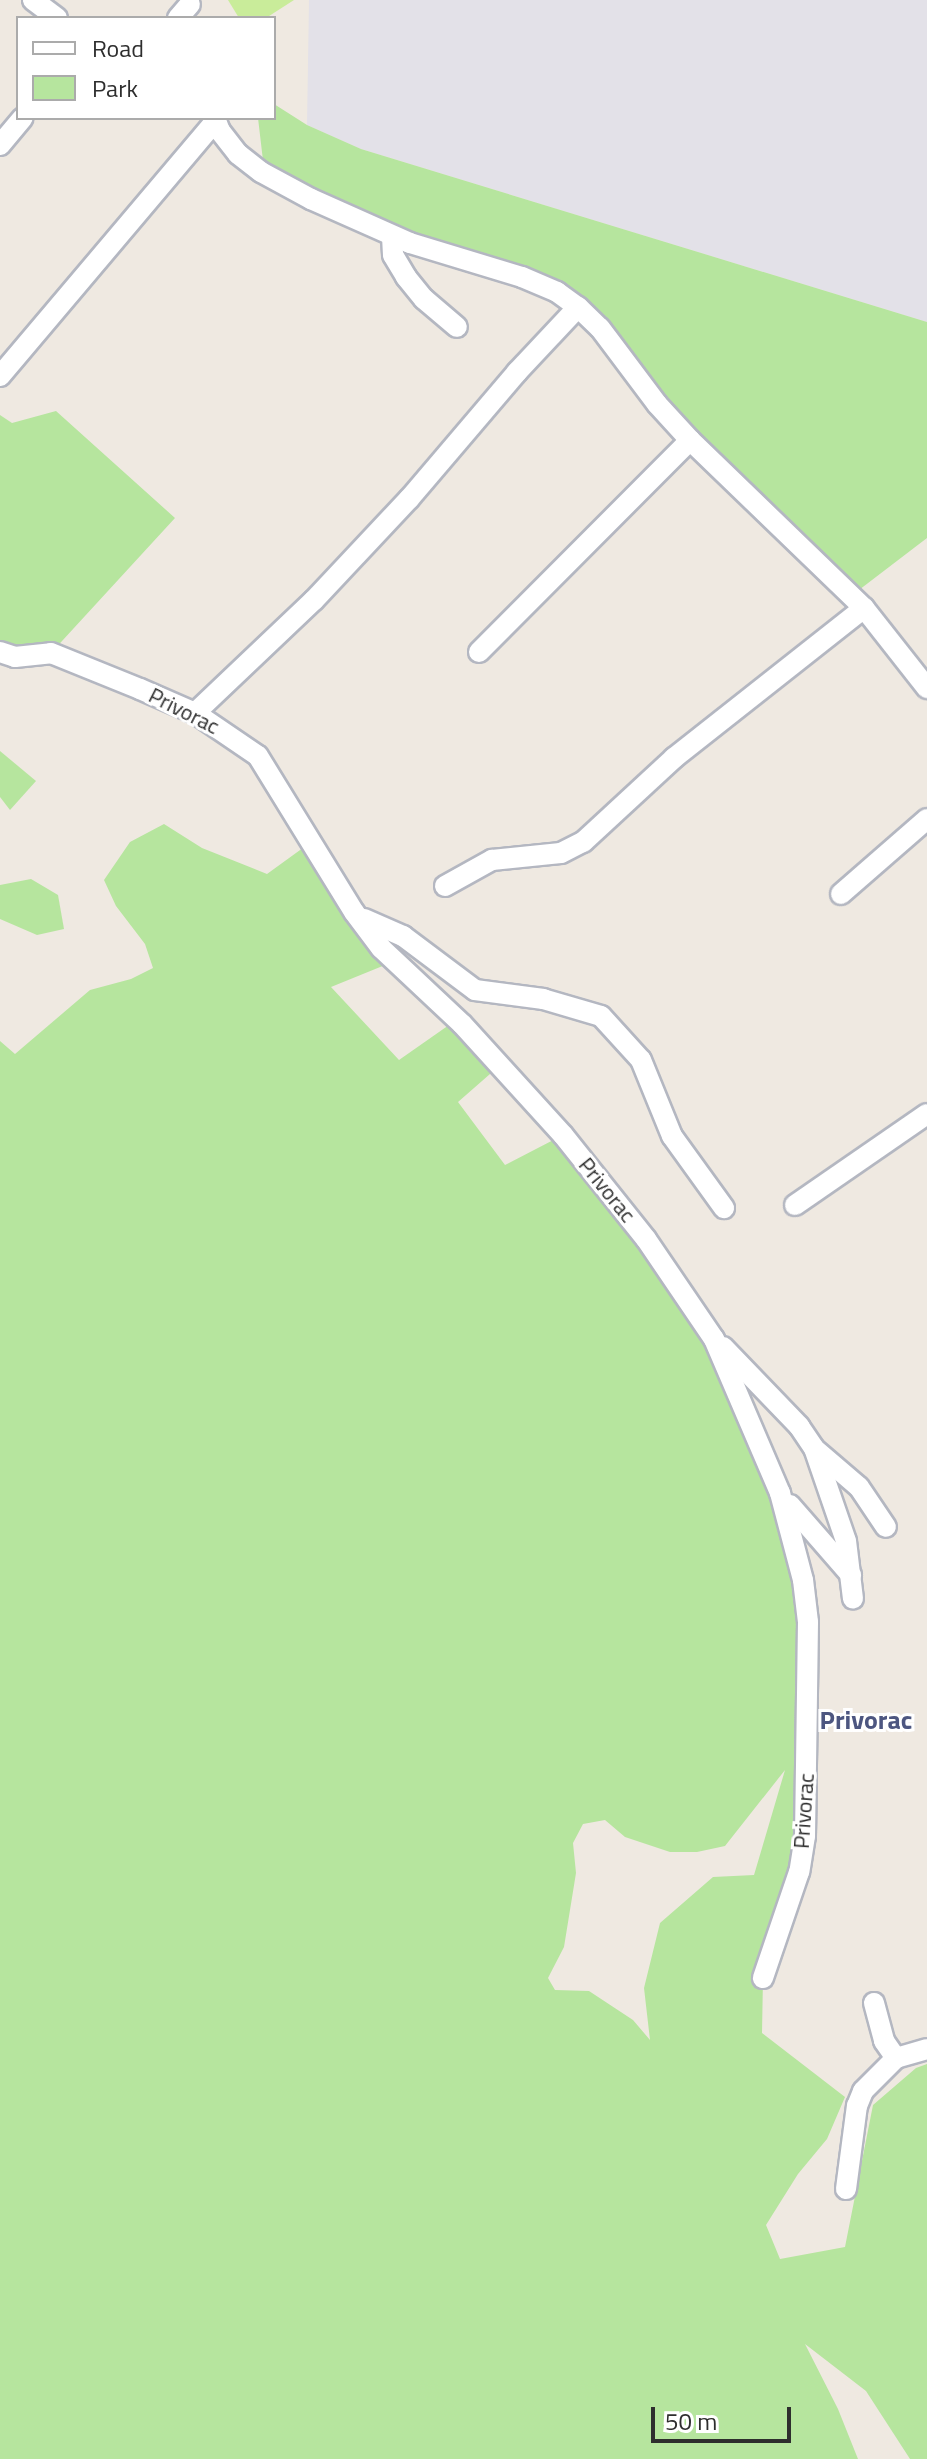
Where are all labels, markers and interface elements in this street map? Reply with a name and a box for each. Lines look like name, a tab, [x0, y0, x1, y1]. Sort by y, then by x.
legend	[16, 16, 276, 120]
text: Road	[92, 30, 144, 66]
text: Park	[92, 70, 138, 106]
street label: Privorac	[144, 682, 224, 740]
street label: Privorac	[573, 1152, 641, 1228]
district label: Privorac	[820, 1704, 912, 1736]
street label: Privorac	[788, 1772, 820, 1850]
scale bar	[655, 2391, 795, 2441]
text: 50 m	[665, 2403, 717, 2439]

